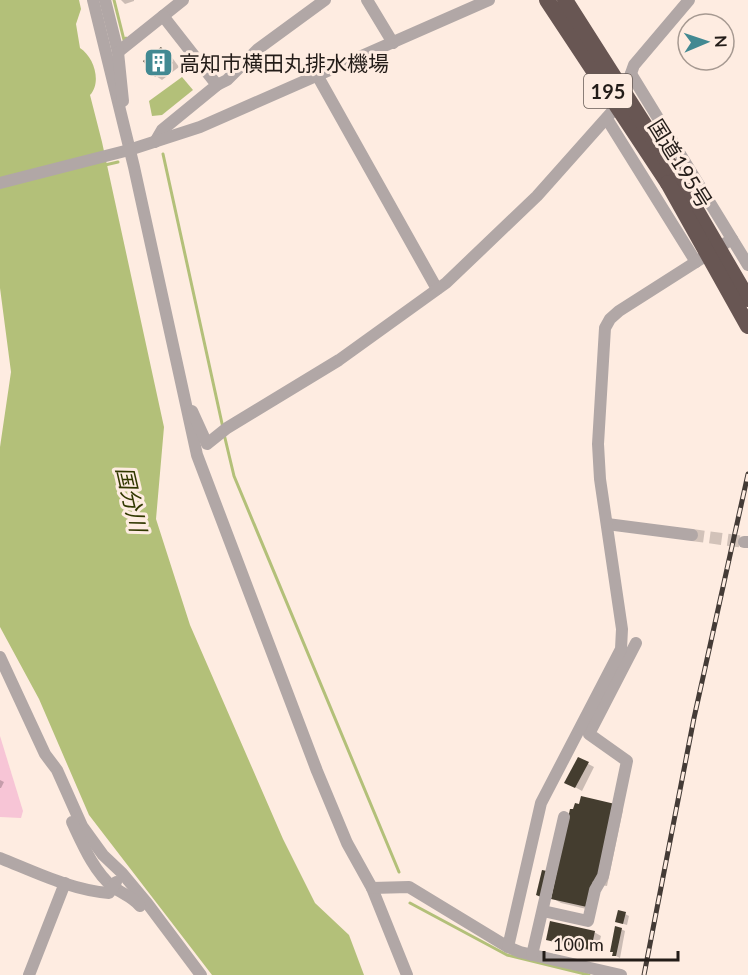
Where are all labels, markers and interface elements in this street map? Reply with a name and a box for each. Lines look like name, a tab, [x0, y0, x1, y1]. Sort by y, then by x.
north arrow	[676, 12, 736, 72]
text: N	[712, 35, 731, 48]
building icon: 高知市横田丸排水機場	[142, 46, 174, 78]
place label: 高知市横田丸排水機場	[179, 50, 389, 75]
road number: 195	[584, 74, 632, 108]
street label: 国道195号	[644, 114, 718, 212]
water label: 国分川	[111, 464, 153, 536]
scale bar	[544, 924, 678, 962]
text: 100 m	[553, 933, 604, 955]

